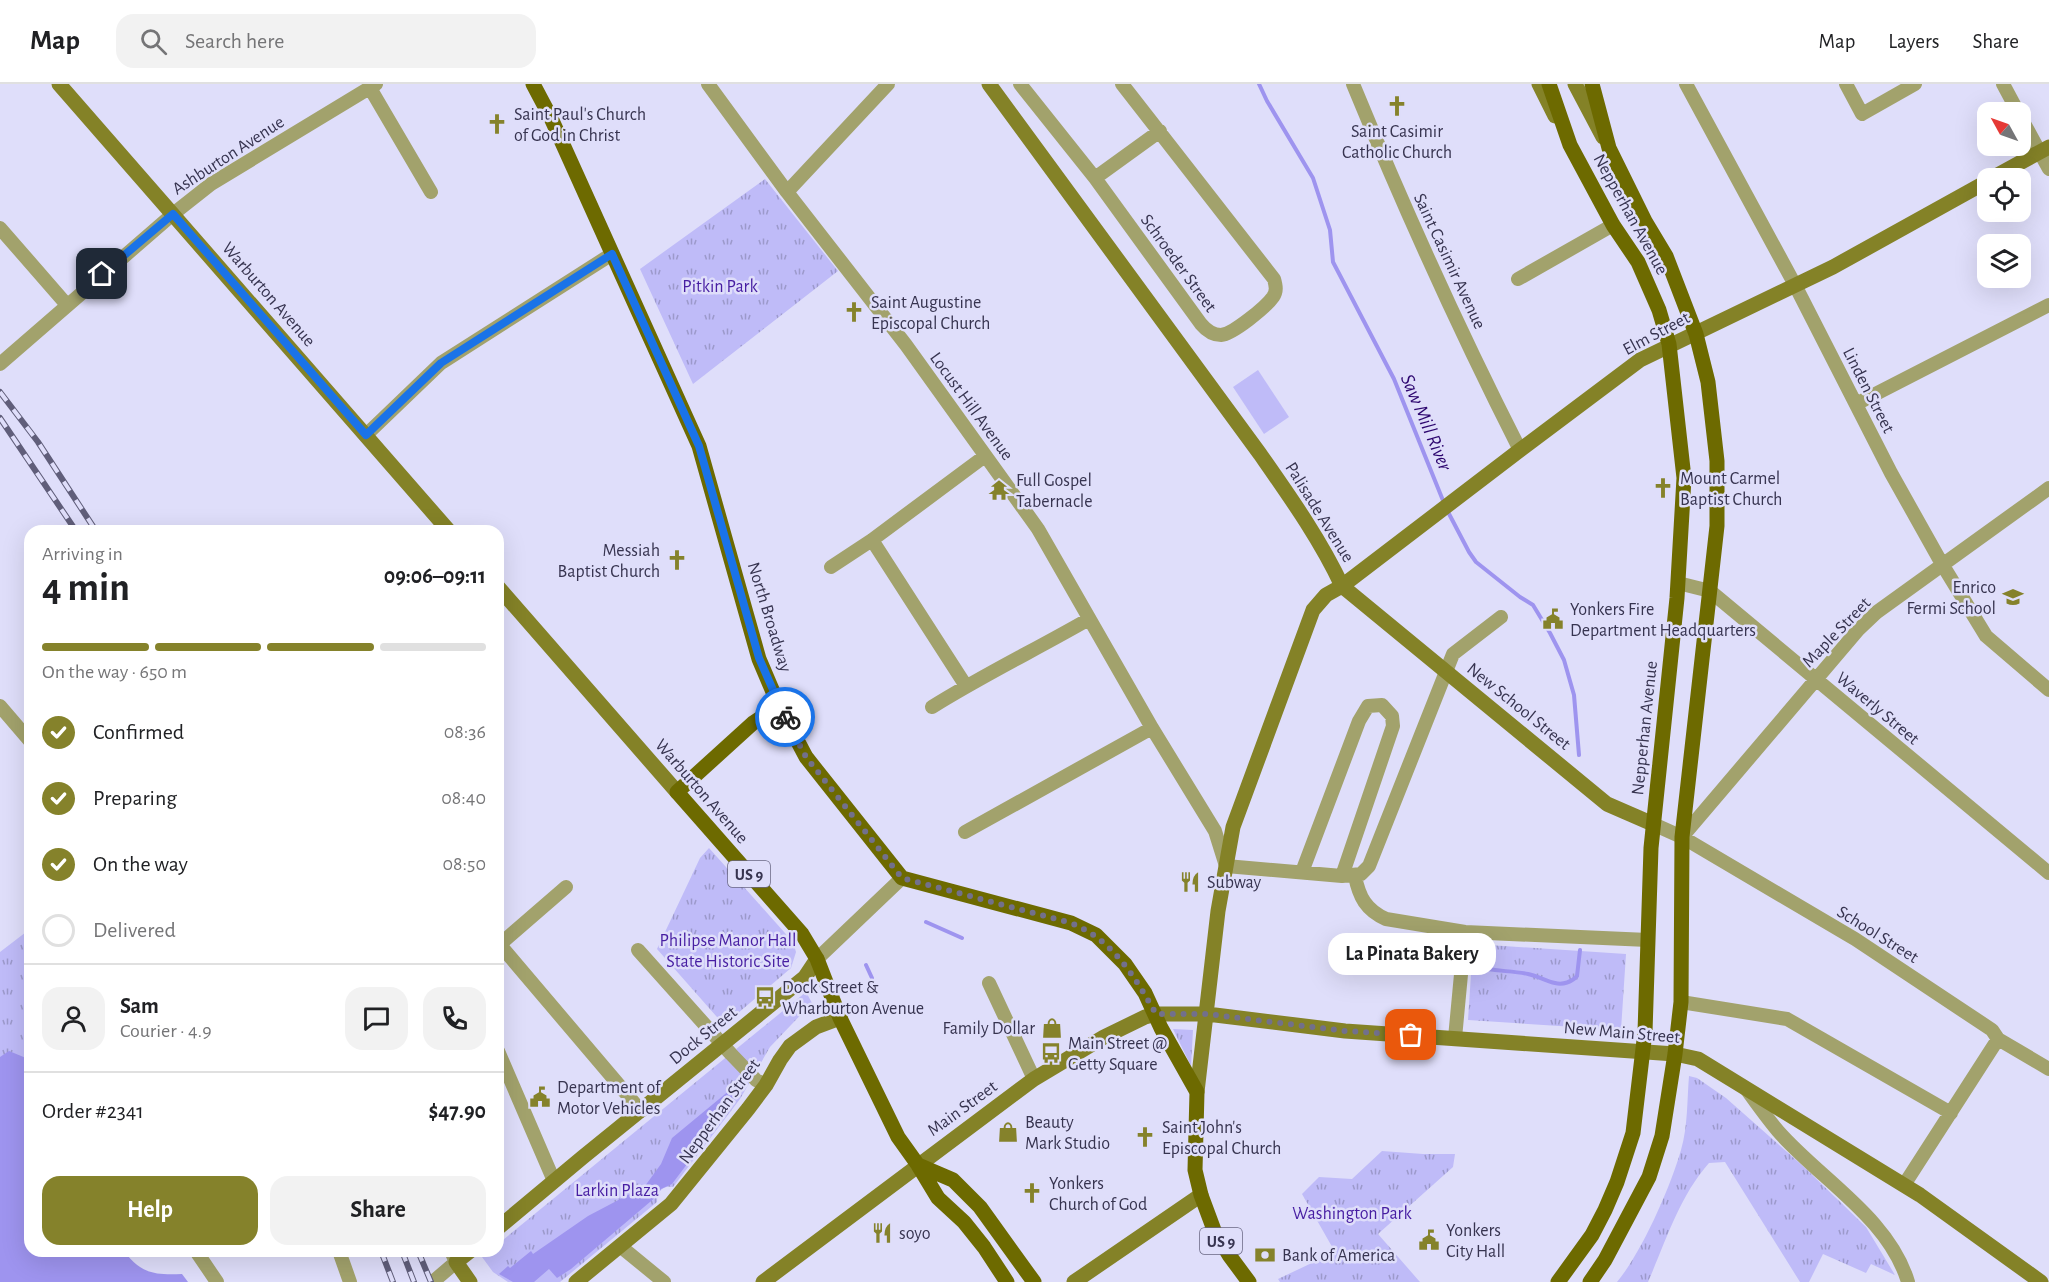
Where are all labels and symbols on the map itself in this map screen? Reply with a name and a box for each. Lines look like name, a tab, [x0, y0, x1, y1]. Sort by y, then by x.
church icon: Saint Casimir Catholic Church	[1385, 94, 1409, 118]
north arrow	[1977, 102, 2031, 156]
place label: Saint Paul's Church of God in Christ	[514, 106, 646, 145]
church icon: Saint Paul's Church of God in Christ	[485, 112, 509, 136]
street label: Ashburton Avenue	[169, 113, 288, 199]
place label: Saint Casimir Catholic Church	[1342, 123, 1452, 162]
street label: Nepperhan Avenue	[1590, 151, 1671, 278]
street label: Saint Casimir Avenue	[1410, 191, 1488, 332]
street label: Schroeder Street	[1137, 211, 1220, 316]
street label: Warburton Avenue	[218, 239, 318, 350]
pin	[76, 248, 127, 299]
park label: Pitkin Park	[682, 278, 758, 296]
place label: Saint Augustine Episcopal Church	[871, 294, 990, 333]
church icon: Saint Augustine Episcopal Church	[842, 300, 866, 324]
street label: Elm Street	[1620, 309, 1693, 359]
street label: Linden Street	[1839, 345, 1897, 436]
street label: Locust Hill Avenue	[926, 349, 1016, 464]
water label: Saw Mill River	[1397, 371, 1456, 474]
street label: Palisade Avenue	[1281, 459, 1357, 566]
place label: Mount Carmel Baptist Church	[1680, 470, 1782, 509]
place label: Full Gospel Tabernacle	[1016, 472, 1093, 511]
church icon: Mount Carmel Baptist Church	[1651, 476, 1675, 500]
temple icon: Full Gospel Tabernacle	[987, 478, 1011, 502]
place label: Messiah Baptist Church	[558, 542, 660, 581]
church icon: Messiah Baptist Church	[665, 548, 689, 572]
street label: North Broadway	[744, 560, 794, 675]
place label: Enrico Fermi School	[1906, 579, 1996, 618]
school or university icon: Enrico Fermi School	[2001, 585, 2025, 609]
street label: Maple Street	[1799, 594, 1874, 671]
place label: Yonkers Fire Department Headquarters	[1570, 601, 1756, 640]
public building icon: Yonkers Fire Department Headquarters	[1541, 607, 1565, 631]
street label: New School Street	[1463, 660, 1574, 754]
street label: Nepperhan Avenue	[1629, 660, 1661, 796]
street label: Waverly Street	[1832, 669, 1922, 749]
courier	[755, 687, 815, 747]
street label: Warburton Avenue	[651, 736, 751, 847]
road number: US 9	[728, 861, 770, 887]
restaurant icon: Subway	[1178, 870, 1202, 894]
place label: Subway	[1207, 874, 1262, 892]
street label: School Street	[1834, 903, 1921, 967]
park label: Philipse Manor Hall State Historic Site	[659, 932, 797, 971]
callout: La Pinata Bakery	[1327, 933, 1495, 975]
place label: Dock Street & Wharburton Avenue	[782, 979, 924, 1018]
bus stop icon: Dock Street & Wharburton Avenue	[753, 985, 777, 1009]
street label: Dock Street	[667, 1003, 741, 1068]
pin	[1385, 1009, 1436, 1060]
shop icon: Family Dollar	[1040, 1016, 1064, 1040]
street label: New Main Street	[1563, 1019, 1681, 1047]
place label: Family Dollar	[942, 1020, 1035, 1038]
place label: Main Street @ Getty Square	[1068, 1035, 1167, 1074]
bus stop icon: Main Street @ Getty Square	[1039, 1041, 1063, 1065]
street label: Nepperhan Street	[676, 1056, 764, 1167]
street label: Main Street	[924, 1077, 1001, 1140]
place label: Department of Motor Vehicles	[557, 1079, 662, 1118]
public building icon: Department of Motor Vehicles	[528, 1085, 552, 1109]
place label: Beauty Mark Studio	[1025, 1114, 1110, 1153]
place label: Saint John's Episcopal Church	[1162, 1119, 1281, 1158]
shop icon: Beauty Mark Studio	[996, 1120, 1020, 1144]
church icon: Saint John's Episcopal Church	[1133, 1125, 1157, 1149]
place label: Yonkers Church of God	[1049, 1175, 1147, 1214]
church icon: Yonkers Church of God	[1020, 1181, 1044, 1205]
park label: Larkin Plaza	[575, 1182, 659, 1200]
park label: Washington Park	[1292, 1205, 1412, 1223]
restaurant icon: soyo	[870, 1221, 894, 1245]
place label: Yonkers City Hall	[1446, 1222, 1505, 1261]
place label: soyo	[899, 1225, 931, 1243]
road number: US 9	[1200, 1228, 1242, 1254]
public building icon: Yonkers City Hall	[1417, 1228, 1441, 1252]
bank icon: Bank of America	[1253, 1243, 1277, 1267]
place label: Bank of America	[1282, 1247, 1395, 1265]

